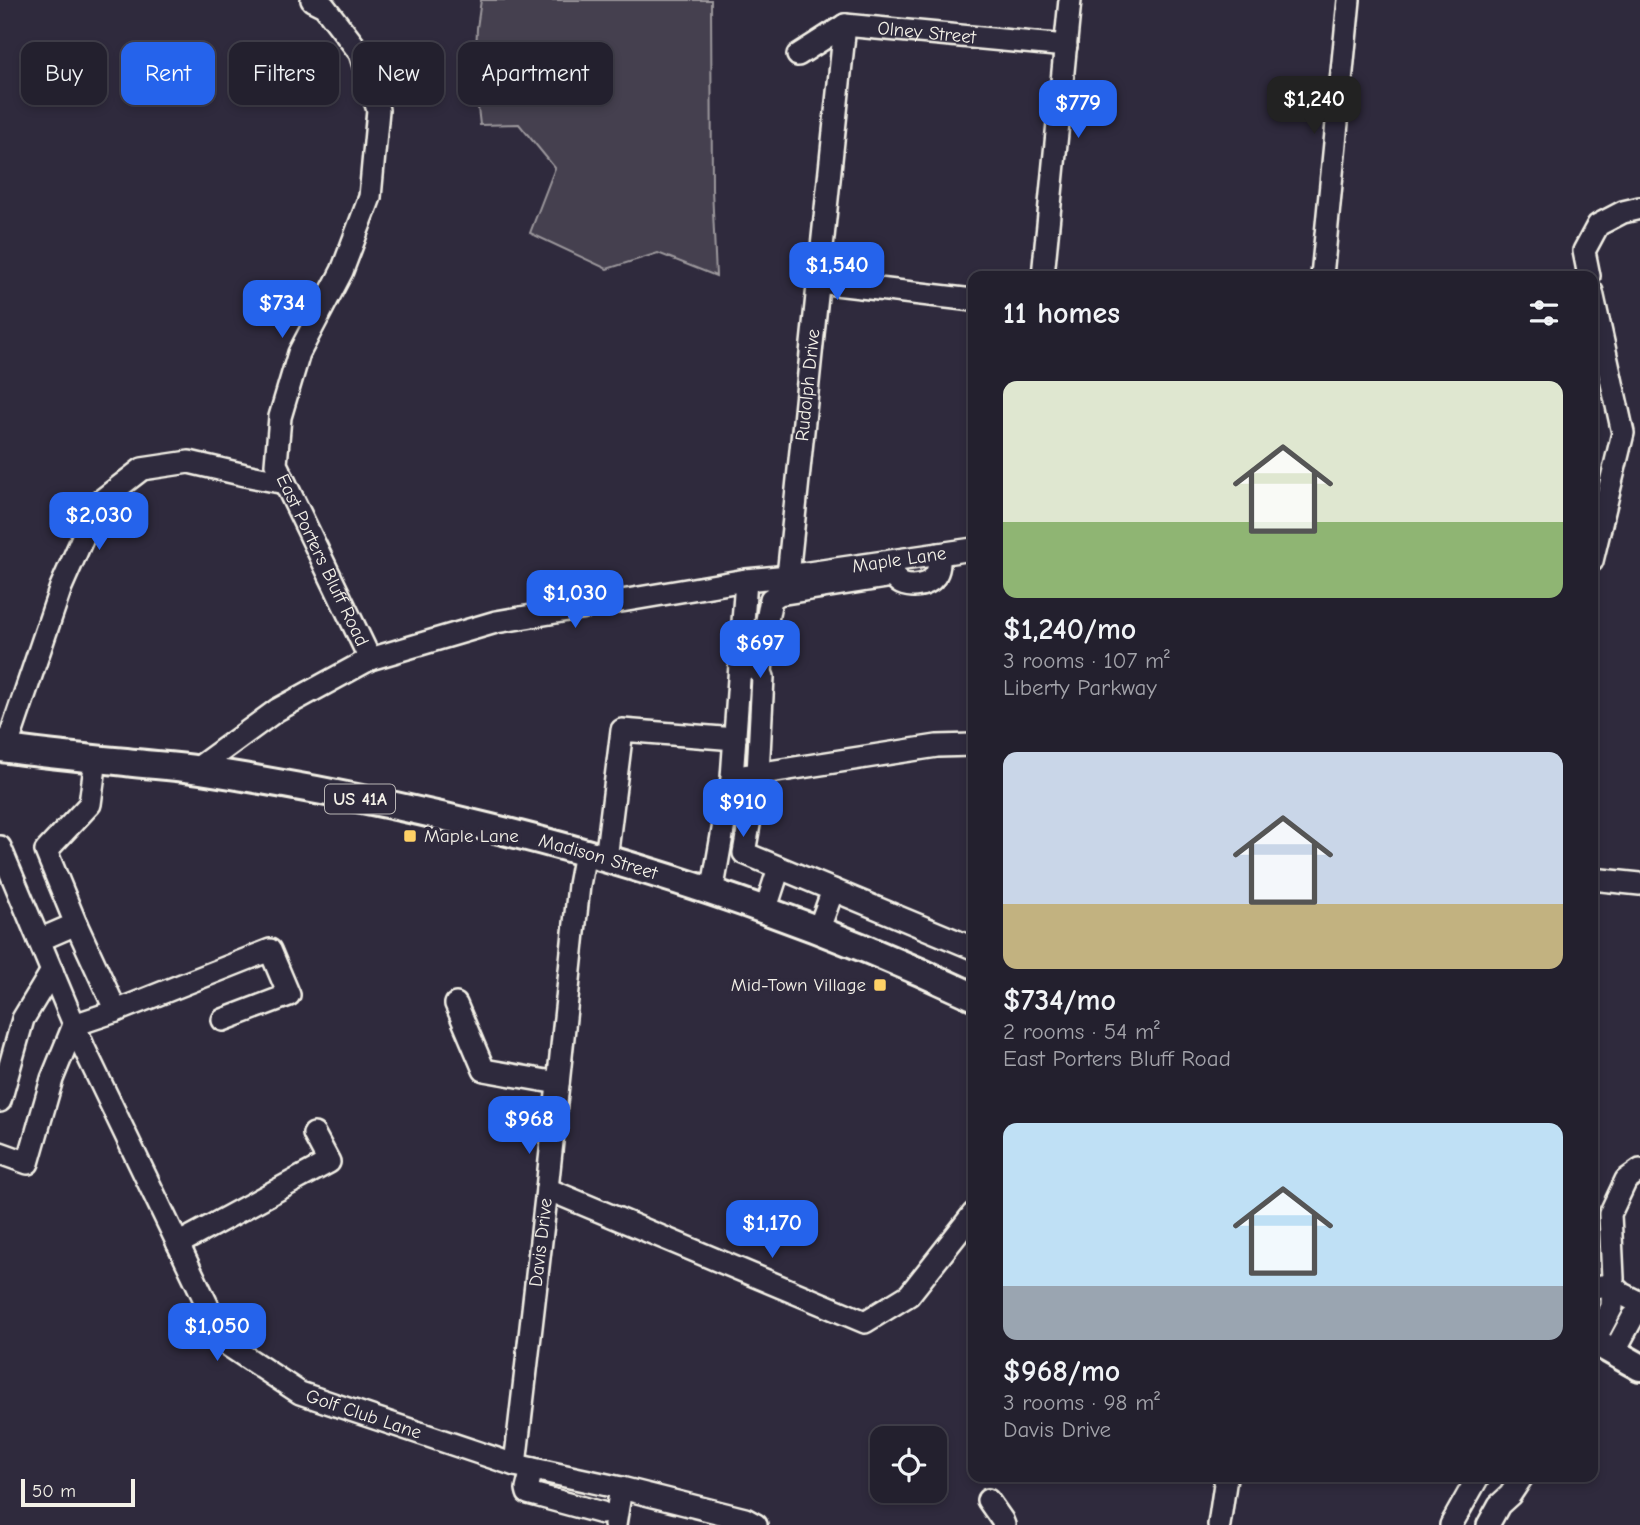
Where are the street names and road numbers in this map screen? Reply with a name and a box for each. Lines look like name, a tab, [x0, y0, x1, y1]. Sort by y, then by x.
street label: Olney Street	[877, 17, 978, 48]
street label: Rudolph Drive	[791, 328, 825, 442]
street label: East Porters Bluff Road	[271, 470, 373, 650]
street label: Maple Lane	[851, 542, 948, 578]
road number: US 41A	[325, 784, 395, 814]
street label: Madison Street	[536, 829, 661, 885]
street label: Davis Drive	[525, 1197, 557, 1288]
street label: Golf Club Lane	[303, 1385, 424, 1444]

